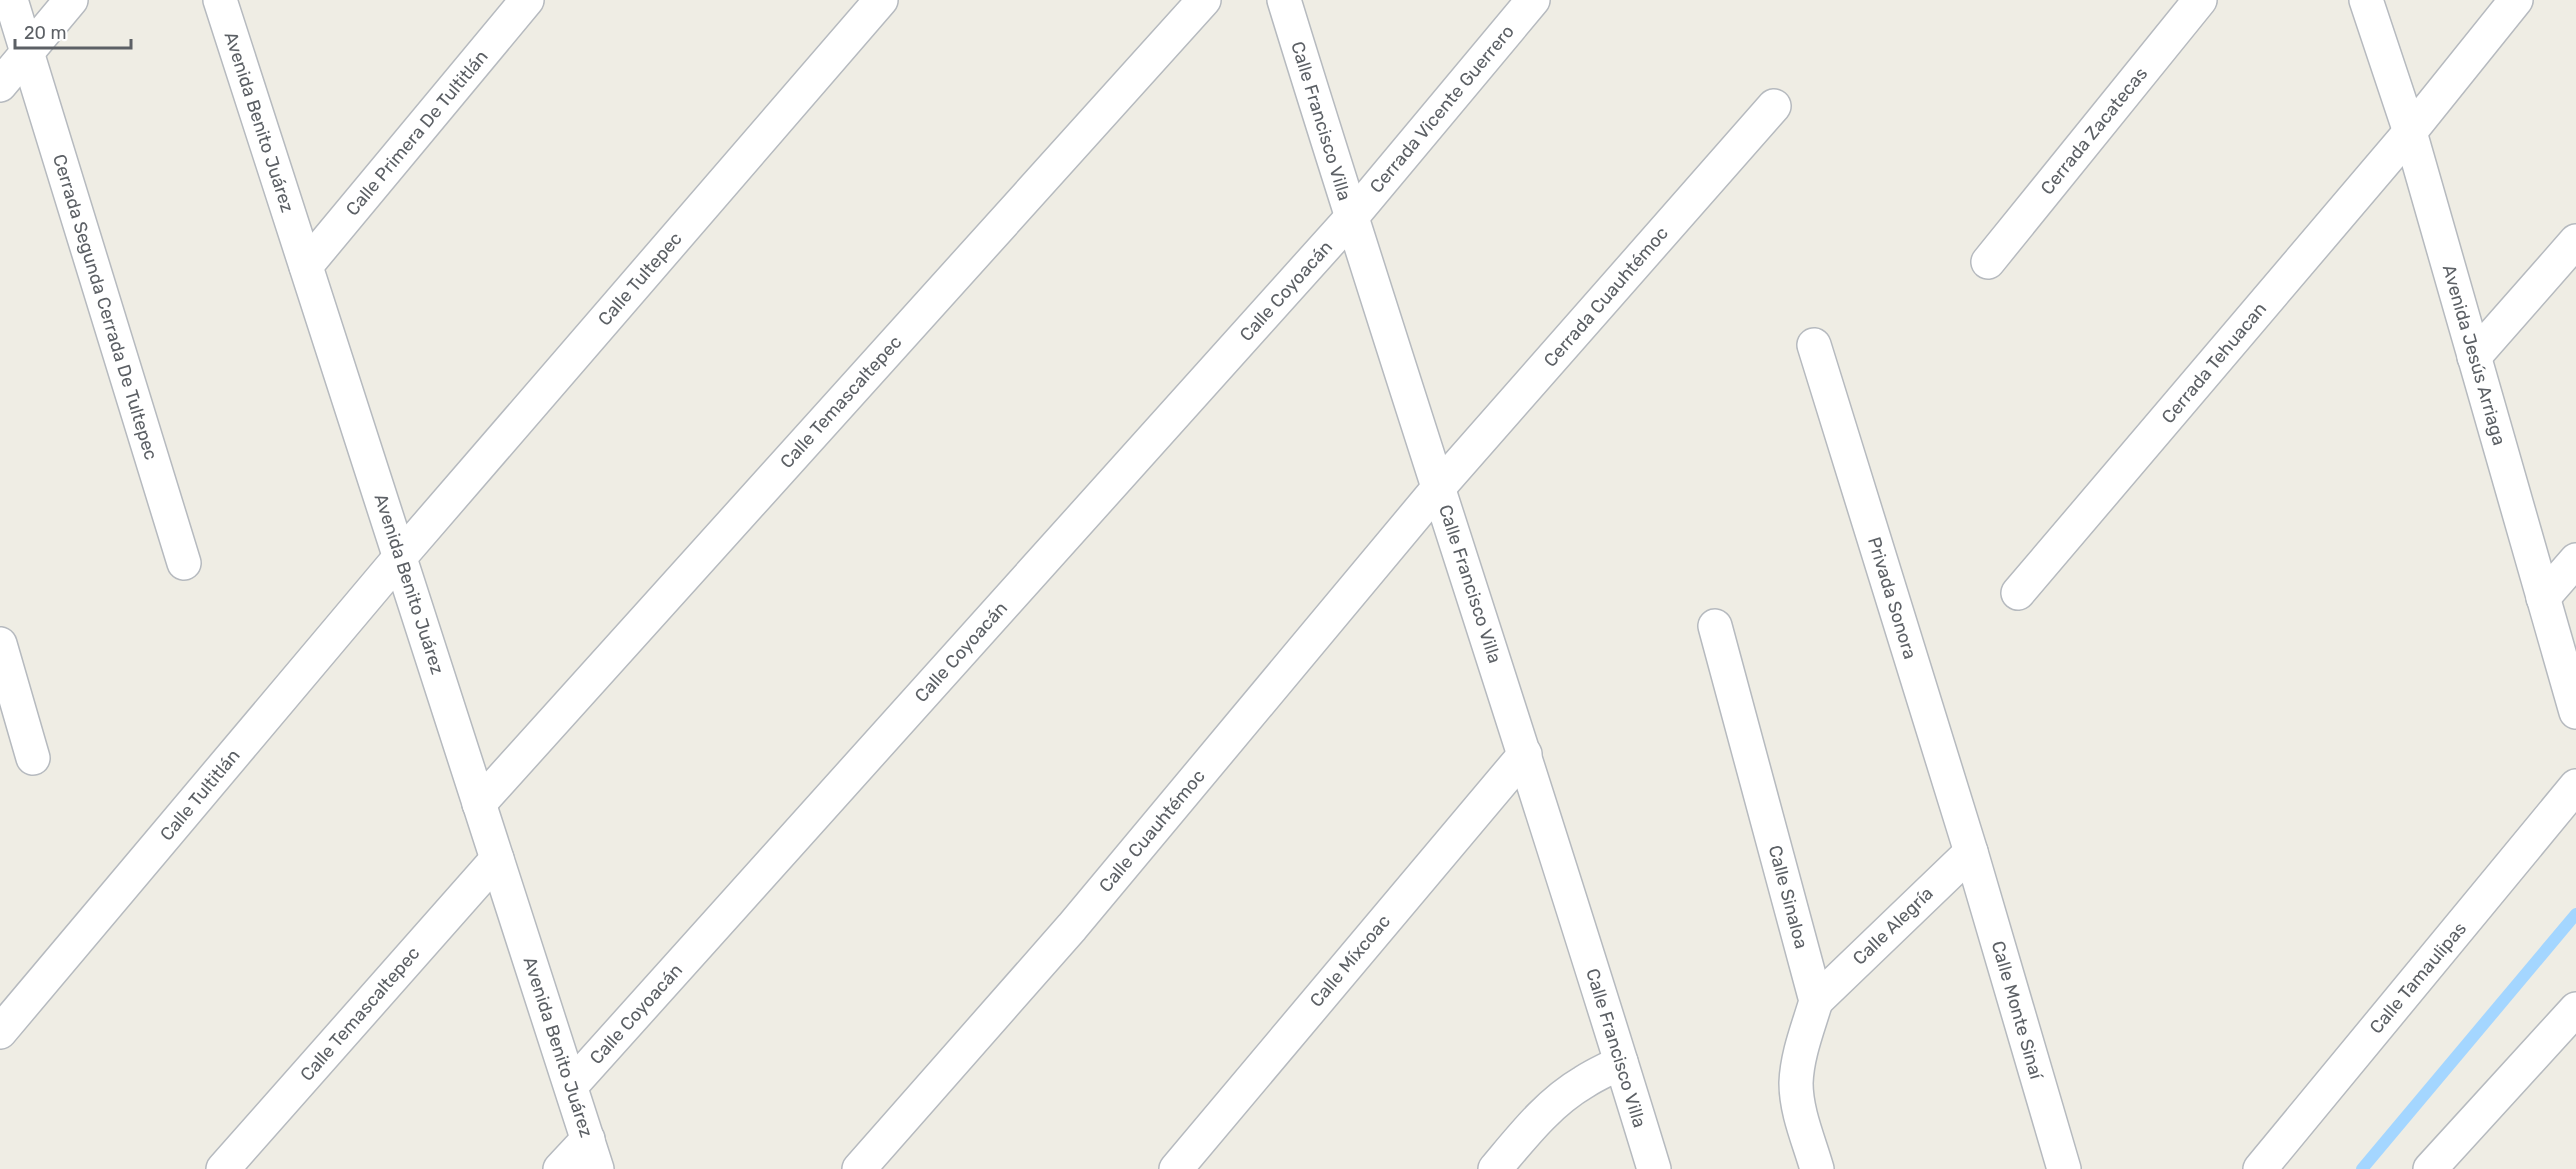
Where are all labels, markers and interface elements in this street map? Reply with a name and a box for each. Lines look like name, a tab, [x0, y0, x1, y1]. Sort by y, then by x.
scale bar	[15, 12, 130, 50]
street label: Cerrada Vicente Guerrero	[1365, 21, 1519, 197]
text: 20 m	[24, 22, 66, 44]
street label: Avenida Benito Juárez	[219, 29, 299, 215]
street label: Calle Francisco Villa	[1286, 39, 1356, 203]
street label: Calle Primera De Tultitlán	[341, 46, 493, 220]
street label: Cerrada Zacatecas	[2036, 63, 2152, 199]
street label: Cerrada Segunda Cerrada De Tultepec	[48, 151, 162, 463]
street label: Cerrada Cuauhtémoc	[1539, 222, 1673, 372]
street label: Calle Tultepec	[593, 228, 687, 330]
street label: Calle Coyoacán	[1235, 236, 1337, 346]
street label: Avenida Jesús Arriaga	[2438, 262, 2510, 448]
street label: Cerrada Tehuacan	[2157, 298, 2271, 428]
street label: Calle Temascaltepec	[776, 331, 906, 473]
street label: Avenida Benito Juárez	[369, 491, 449, 677]
street label: Calle Francisco Villa	[1434, 502, 1506, 666]
street label: Privada Sonora	[1863, 534, 1921, 662]
street label: Calle Coyoacán	[910, 597, 1012, 707]
street label: Calle Tultitlán	[155, 745, 245, 845]
street label: Calle Cuauhtémoc	[1094, 765, 1210, 897]
street label: Calle Sinaloa	[1764, 843, 1812, 951]
street label: Calle Alegría	[1848, 882, 1938, 970]
street label: Calle Míxcoac	[1305, 910, 1395, 1012]
street label: Calle Tamaulipas	[2365, 918, 2471, 1038]
street label: Calle Monte Sinaí	[1987, 938, 2048, 1083]
street label: Calle Temascaltepec	[296, 942, 424, 1086]
street label: Avenida Benito Juárez	[518, 954, 598, 1140]
street label: Calle Coyoacán	[585, 959, 687, 1069]
street label: Calle Francisco Villa	[1581, 966, 1651, 1130]

